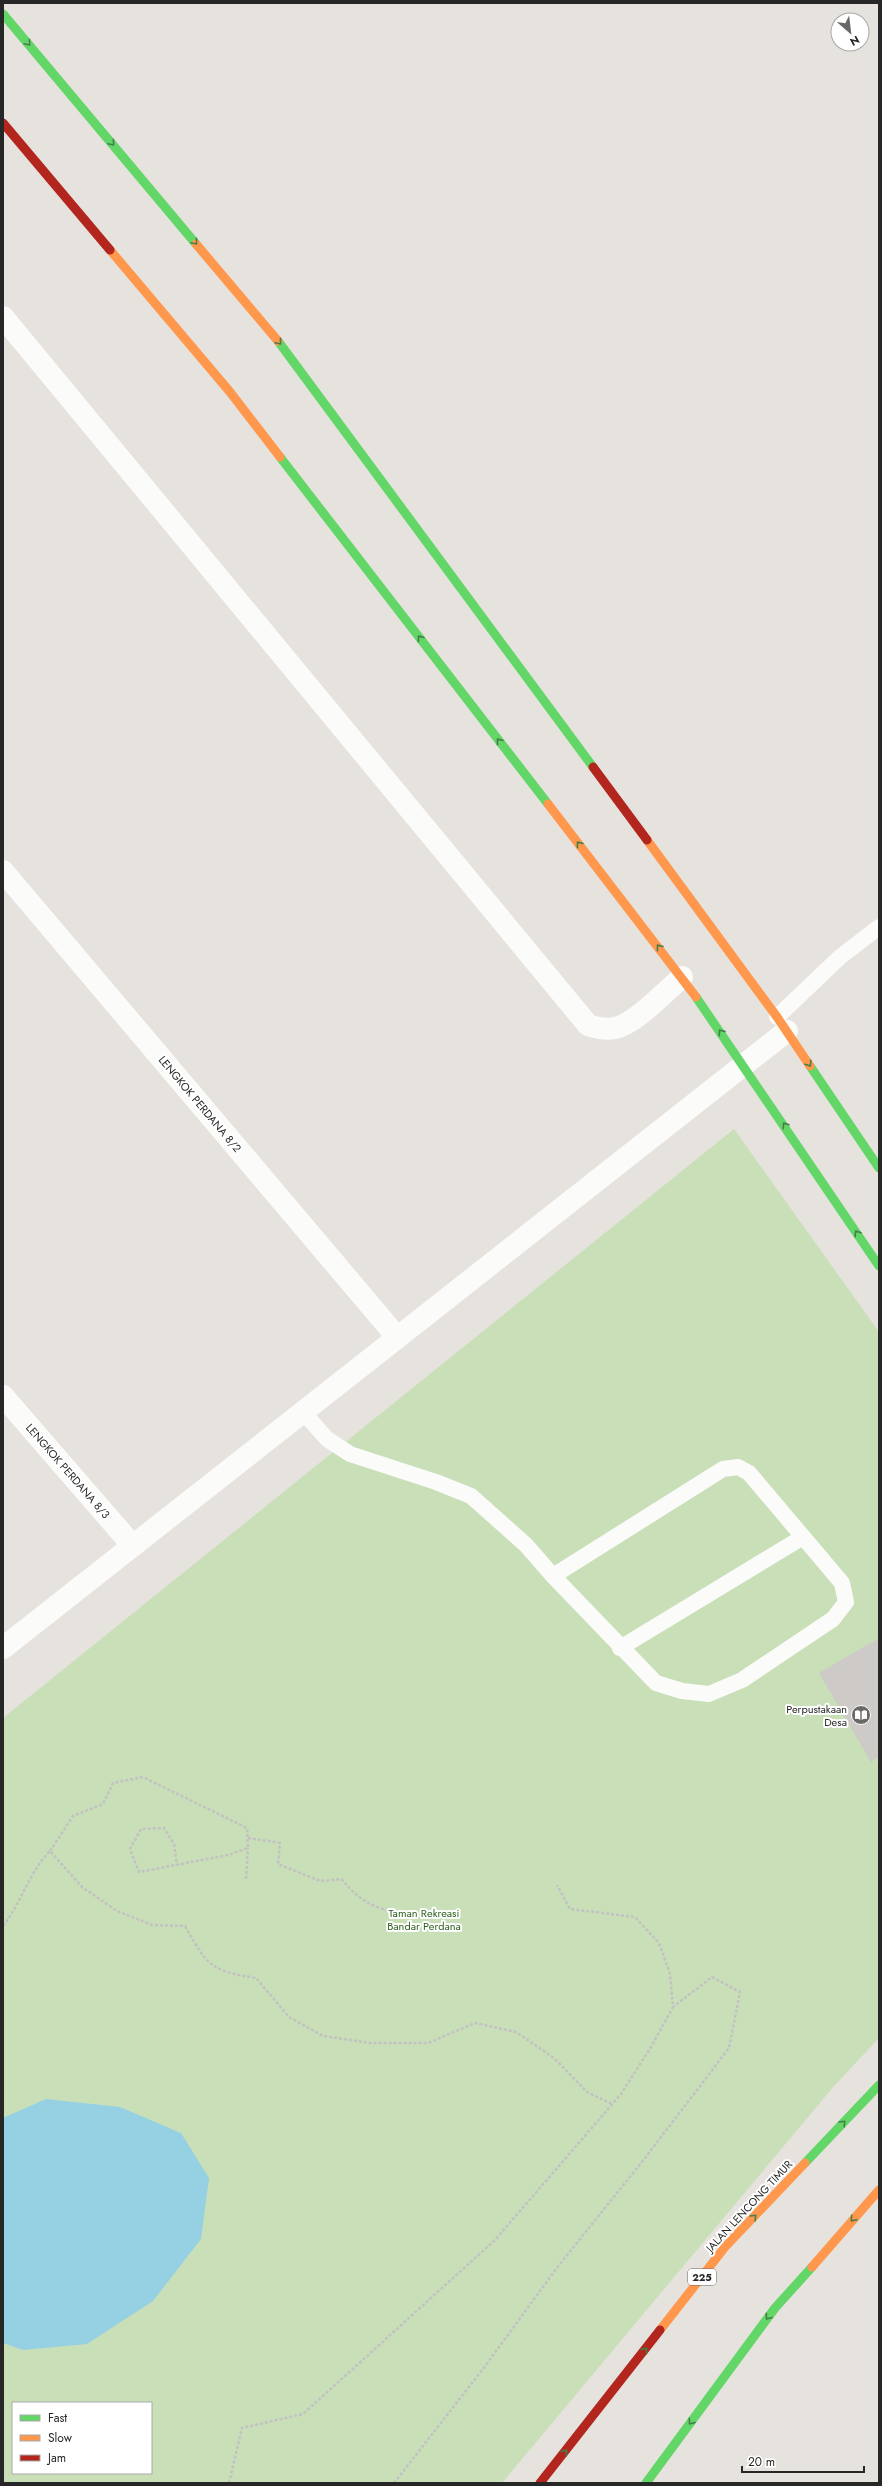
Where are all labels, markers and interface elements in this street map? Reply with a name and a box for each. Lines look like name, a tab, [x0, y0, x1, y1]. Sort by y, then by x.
north arrow	[830, 12, 870, 52]
text: N	[847, 32, 862, 50]
one-way arrow	[24, 39, 31, 46]
one-way arrow	[107, 138, 114, 146]
one-way arrow	[191, 238, 198, 245]
one-way arrow	[275, 337, 282, 345]
one-way arrow	[418, 636, 425, 643]
one-way arrow	[497, 738, 504, 745]
one-way arrow	[577, 841, 584, 848]
one-way arrow	[656, 944, 663, 951]
one-way arrow	[719, 1029, 726, 1036]
street label: LENGKOK PERDANA 8/2	[155, 1052, 245, 1156]
one-way arrow	[804, 1059, 811, 1066]
one-way arrow	[782, 1122, 790, 1129]
one-way arrow	[854, 1230, 862, 1237]
street label: LENGKOK PERDANA 8/3	[22, 1420, 114, 1522]
place label: Perpustakaan Desa	[786, 1701, 847, 1730]
library icon: Perpustakaan Desa	[850, 1704, 872, 1726]
park label: Taman Rekreasi Bandar Perdana	[387, 1905, 461, 1934]
one-way arrow	[838, 2120, 846, 2128]
street label: JALAN LENCONG TIMUR	[701, 2156, 796, 2257]
one-way arrow	[749, 2214, 757, 2222]
one-way arrow	[851, 2214, 858, 2222]
road number: 225	[688, 2269, 716, 2285]
one-way arrow	[766, 2313, 773, 2320]
one-way arrow	[640, 2347, 647, 2354]
legend	[12, 2402, 152, 2474]
text: Fast	[48, 2409, 67, 2427]
one-way arrow	[688, 2418, 696, 2425]
text: Slow	[48, 2429, 73, 2447]
scale bar	[742, 2448, 864, 2474]
text: Jam	[46, 2449, 66, 2467]
one-way arrow	[560, 2450, 567, 2457]
text: 20 m	[748, 2453, 775, 2471]

